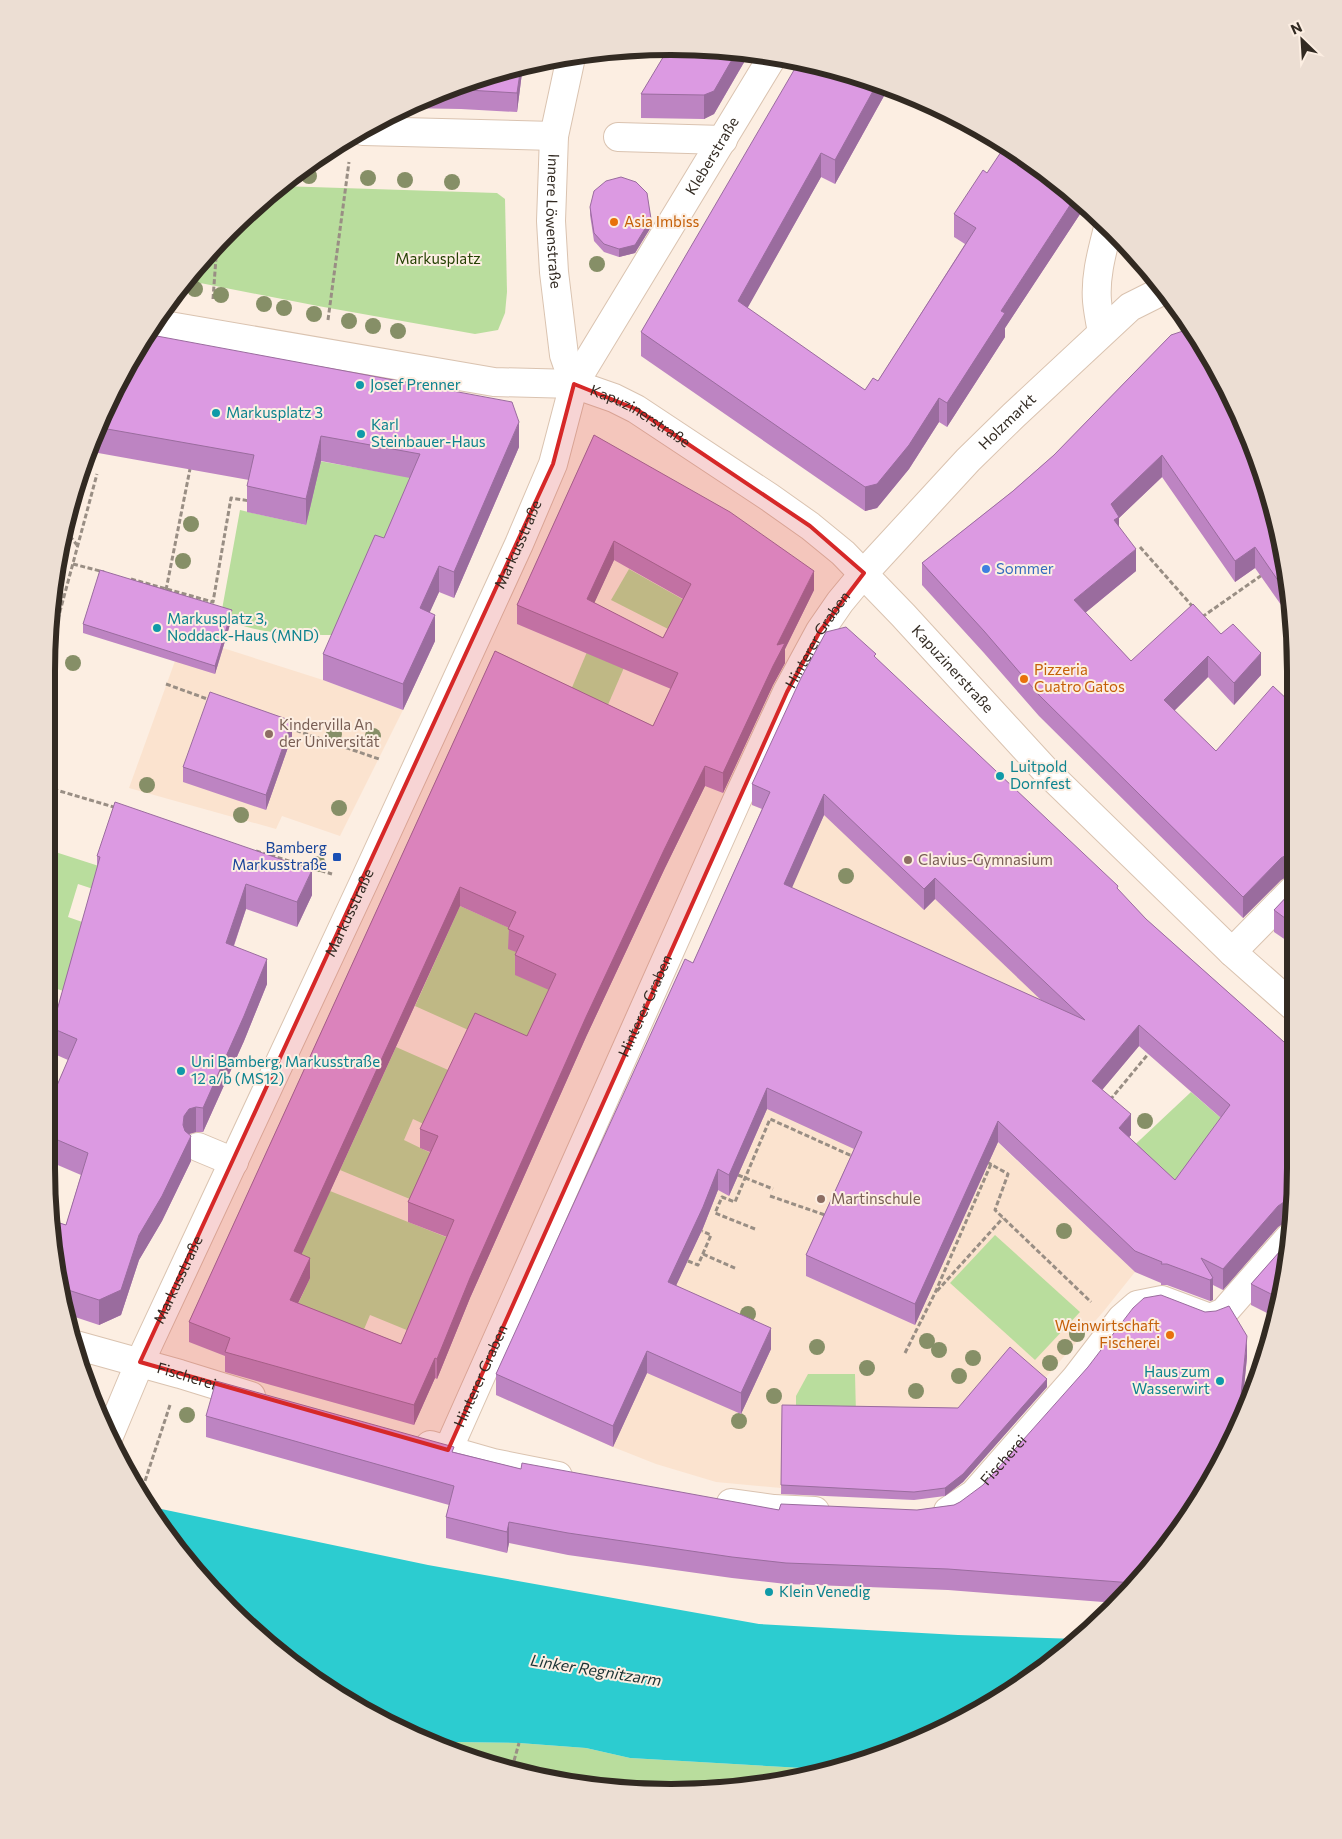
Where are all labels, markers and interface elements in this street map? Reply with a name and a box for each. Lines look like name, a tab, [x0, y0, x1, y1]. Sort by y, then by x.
north arrow	[1277, 15, 1327, 65]
text: N	[1288, 18, 1305, 38]
street label: Kleberstraße	[681, 113, 742, 198]
street label: Innere Löwenstraße	[543, 153, 566, 290]
place label: Asia Imbiss	[624, 212, 700, 230]
marker: Asia Imbiss	[608, 216, 620, 228]
park label: Markusplatz	[395, 249, 481, 267]
place label: Josef Prenner	[370, 375, 461, 393]
marker: Josef Prenner	[354, 379, 366, 391]
street label: Kapuzinerstraße	[588, 380, 694, 451]
street label: Holzmarkt	[974, 389, 1039, 453]
place label: Markusplatz 3	[226, 403, 323, 421]
marker: Markusplatz 3	[210, 407, 222, 419]
place label: Karl Steinbauer-Haus	[371, 415, 486, 450]
marker: Karl Steinbauer-Haus	[355, 428, 367, 440]
street label: Markusstraße	[490, 497, 545, 591]
place label: Sommer	[996, 559, 1054, 577]
marker: Sommer	[980, 563, 992, 575]
street label: Hinterer Graben	[781, 587, 853, 691]
place label: Markusplatz 3, Noddack-Haus (MND)	[167, 609, 319, 644]
street label: Kapuzinerstraße	[909, 621, 998, 716]
marker: Markusplatz 3, Noddack-Haus (MND)	[151, 622, 163, 634]
place label: Pizzeria Cuatro Gatos	[1034, 660, 1125, 695]
marker: Pizzeria Cuatro Gatos	[1018, 673, 1030, 685]
place label: Kindervilla An der Universität	[279, 715, 380, 750]
marker: Kindervilla An der Universität	[263, 728, 275, 740]
place label: Luitpold Dornfest	[1010, 757, 1071, 792]
marker: Luitpold Dornfest	[994, 770, 1006, 782]
place label: Bamberg Markusstraße	[232, 838, 327, 873]
place label: Clavius-Gymnasium	[918, 850, 1053, 868]
marker: Bamberg Markusstraße	[331, 851, 343, 863]
marker: Clavius-Gymnasium	[902, 854, 914, 866]
street label: Markusstraße	[320, 865, 377, 959]
street label: Hinterer Graben	[614, 951, 675, 1060]
place label: Uni Bamberg, Markusstraße 12 a/b (MS12)	[191, 1052, 380, 1087]
marker: Uni Bamberg, Markusstraße 12 a/b (MS12)	[175, 1065, 187, 1077]
place label: Martinschule	[831, 1189, 921, 1207]
marker: Martinschule	[815, 1193, 827, 1205]
street label: Markusstraße	[149, 1232, 206, 1326]
place label: Weinwirtschaft Fischerei	[1055, 1316, 1160, 1351]
street label: Hinterer Graben	[449, 1322, 511, 1430]
marker: Weinwirtschaft Fischerei	[1164, 1329, 1176, 1341]
street label: Fischerei	[155, 1358, 219, 1393]
place label: Haus zum Wasserwirt	[1132, 1362, 1210, 1397]
marker: Haus zum Wasserwirt	[1214, 1375, 1226, 1387]
street label: Fischerei	[976, 1431, 1030, 1488]
place label: Klein Venedig	[779, 1582, 870, 1600]
marker: Klein Venedig	[763, 1586, 775, 1598]
water label: Linker Regnitzarm	[529, 1650, 663, 1689]

